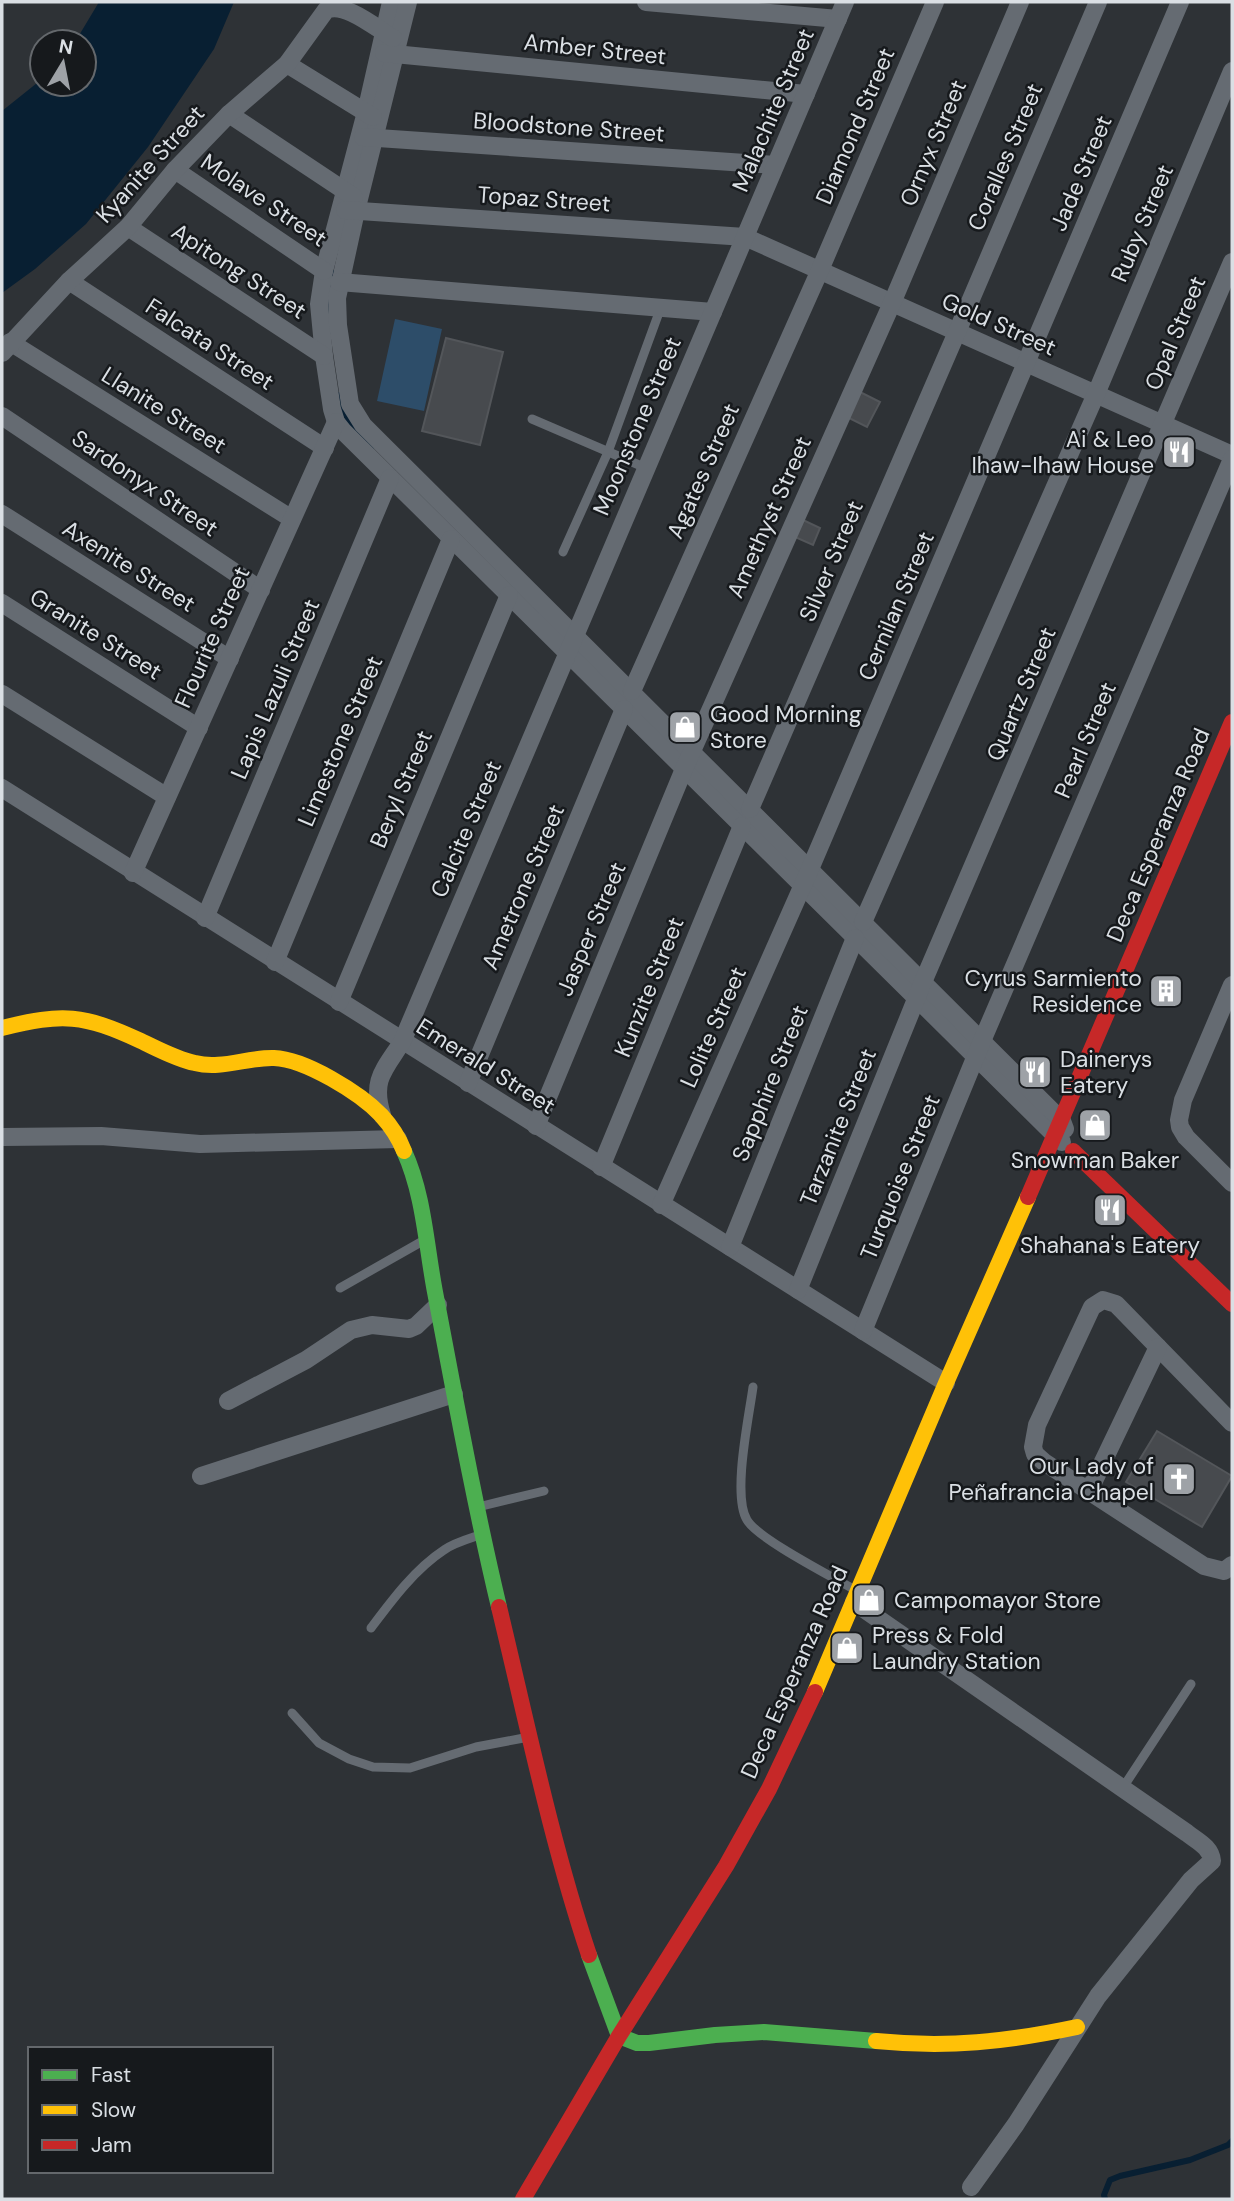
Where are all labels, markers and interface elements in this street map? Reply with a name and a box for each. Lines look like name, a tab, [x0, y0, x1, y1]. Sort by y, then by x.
street label: Malachite Street	[725, 24, 821, 196]
street label: Amber Street	[522, 27, 668, 71]
north arrow	[28, 28, 98, 98]
text: N	[57, 33, 75, 60]
street label: Diamond Street	[809, 43, 901, 209]
street label: Ornyx Street	[893, 75, 973, 211]
street label: Coralles Street	[960, 79, 1050, 235]
street label: Kyanite Street	[89, 99, 211, 229]
street label: Bloodstone Street	[472, 105, 666, 149]
street label: Jade Street	[1043, 111, 1119, 235]
street label: Molave Street	[195, 147, 333, 253]
street label: Ruby Street	[1104, 160, 1180, 286]
street label: Topaz Street	[477, 179, 611, 219]
street label: Apitong Street	[166, 216, 312, 326]
street label: Opal Street	[1138, 271, 1212, 395]
street label: Gold Street	[937, 285, 1061, 363]
street label: Falcata Street	[140, 291, 280, 397]
street label: Moonstone Street	[586, 332, 688, 520]
street label: Llanite Street	[96, 360, 232, 460]
street label: Agates Street	[660, 399, 746, 543]
street label: Sardonyx Street	[66, 423, 224, 543]
place label: Ai & Leo Ihaw-Ihaw House	[971, 424, 1154, 480]
street label: Amethyst Street	[720, 432, 818, 602]
restaurant icon: Ai & Leo Ihaw-Ihaw House	[1160, 433, 1198, 471]
street label: Silver Street	[792, 496, 870, 626]
street label: Axenite Street	[57, 513, 201, 619]
street label: Cernilan Street	[851, 527, 941, 685]
street label: Flourite Street	[168, 562, 256, 712]
street label: Granite Street	[24, 581, 168, 687]
street label: Lapis Lazuli Street	[224, 595, 326, 783]
street label: Quartz Street	[979, 622, 1063, 766]
street label: Limestone Street	[291, 651, 389, 831]
street label: Pearl Street	[1047, 677, 1123, 803]
place label: Good Morning Store	[710, 699, 862, 755]
shop icon: Good Morning Store	[666, 708, 704, 746]
street label: Deca Esperanza Road	[1099, 723, 1217, 947]
street label: Beryl Street	[363, 726, 439, 852]
street label: Calcite Street	[424, 756, 508, 902]
street label: Ametrone Street	[475, 800, 571, 974]
street label: Jasper Street	[549, 857, 633, 1001]
street label: Kunzite Street	[607, 913, 691, 1061]
street label: Lolite Street	[673, 962, 753, 1092]
place label: Cyrus Sarmiento Residence	[964, 963, 1142, 1019]
building icon: Cyrus Sarmiento Residence	[1147, 972, 1185, 1010]
street label: Sapphire Street	[725, 1000, 815, 1166]
street label: Emerald Street	[411, 1011, 561, 1121]
street label: Tarzanite Street	[793, 1044, 883, 1210]
place label: Dainerys Eatery	[1060, 1044, 1152, 1100]
restaurant icon: Dainerys Eatery	[1016, 1053, 1054, 1091]
street label: Turquoise Street	[853, 1090, 947, 1264]
shop icon: Snowman Baker	[1076, 1106, 1114, 1144]
place label: Snowman Baker	[1011, 1145, 1179, 1175]
restaurant icon: Shahana's Eatery	[1091, 1191, 1129, 1229]
place label: Shahana's Eatery	[1020, 1230, 1200, 1260]
place label: Our Lady of Peñafrancia Chapel	[948, 1451, 1154, 1507]
church icon: Our Lady of Peñafrancia Chapel	[1160, 1460, 1198, 1498]
street label: Deca Esperanza Road	[734, 1561, 854, 1783]
shop icon: Campomayor Store	[850, 1581, 888, 1619]
place label: Campomayor Store	[894, 1585, 1101, 1615]
place label: Press & Fold Laundry Station	[872, 1620, 1041, 1676]
shop icon: Press & Fold Laundry Station	[828, 1629, 866, 1667]
legend	[28, 2047, 273, 2173]
text: Fast	[91, 2061, 131, 2089]
text: Slow	[91, 2096, 136, 2124]
text: Jam	[91, 2131, 132, 2159]

